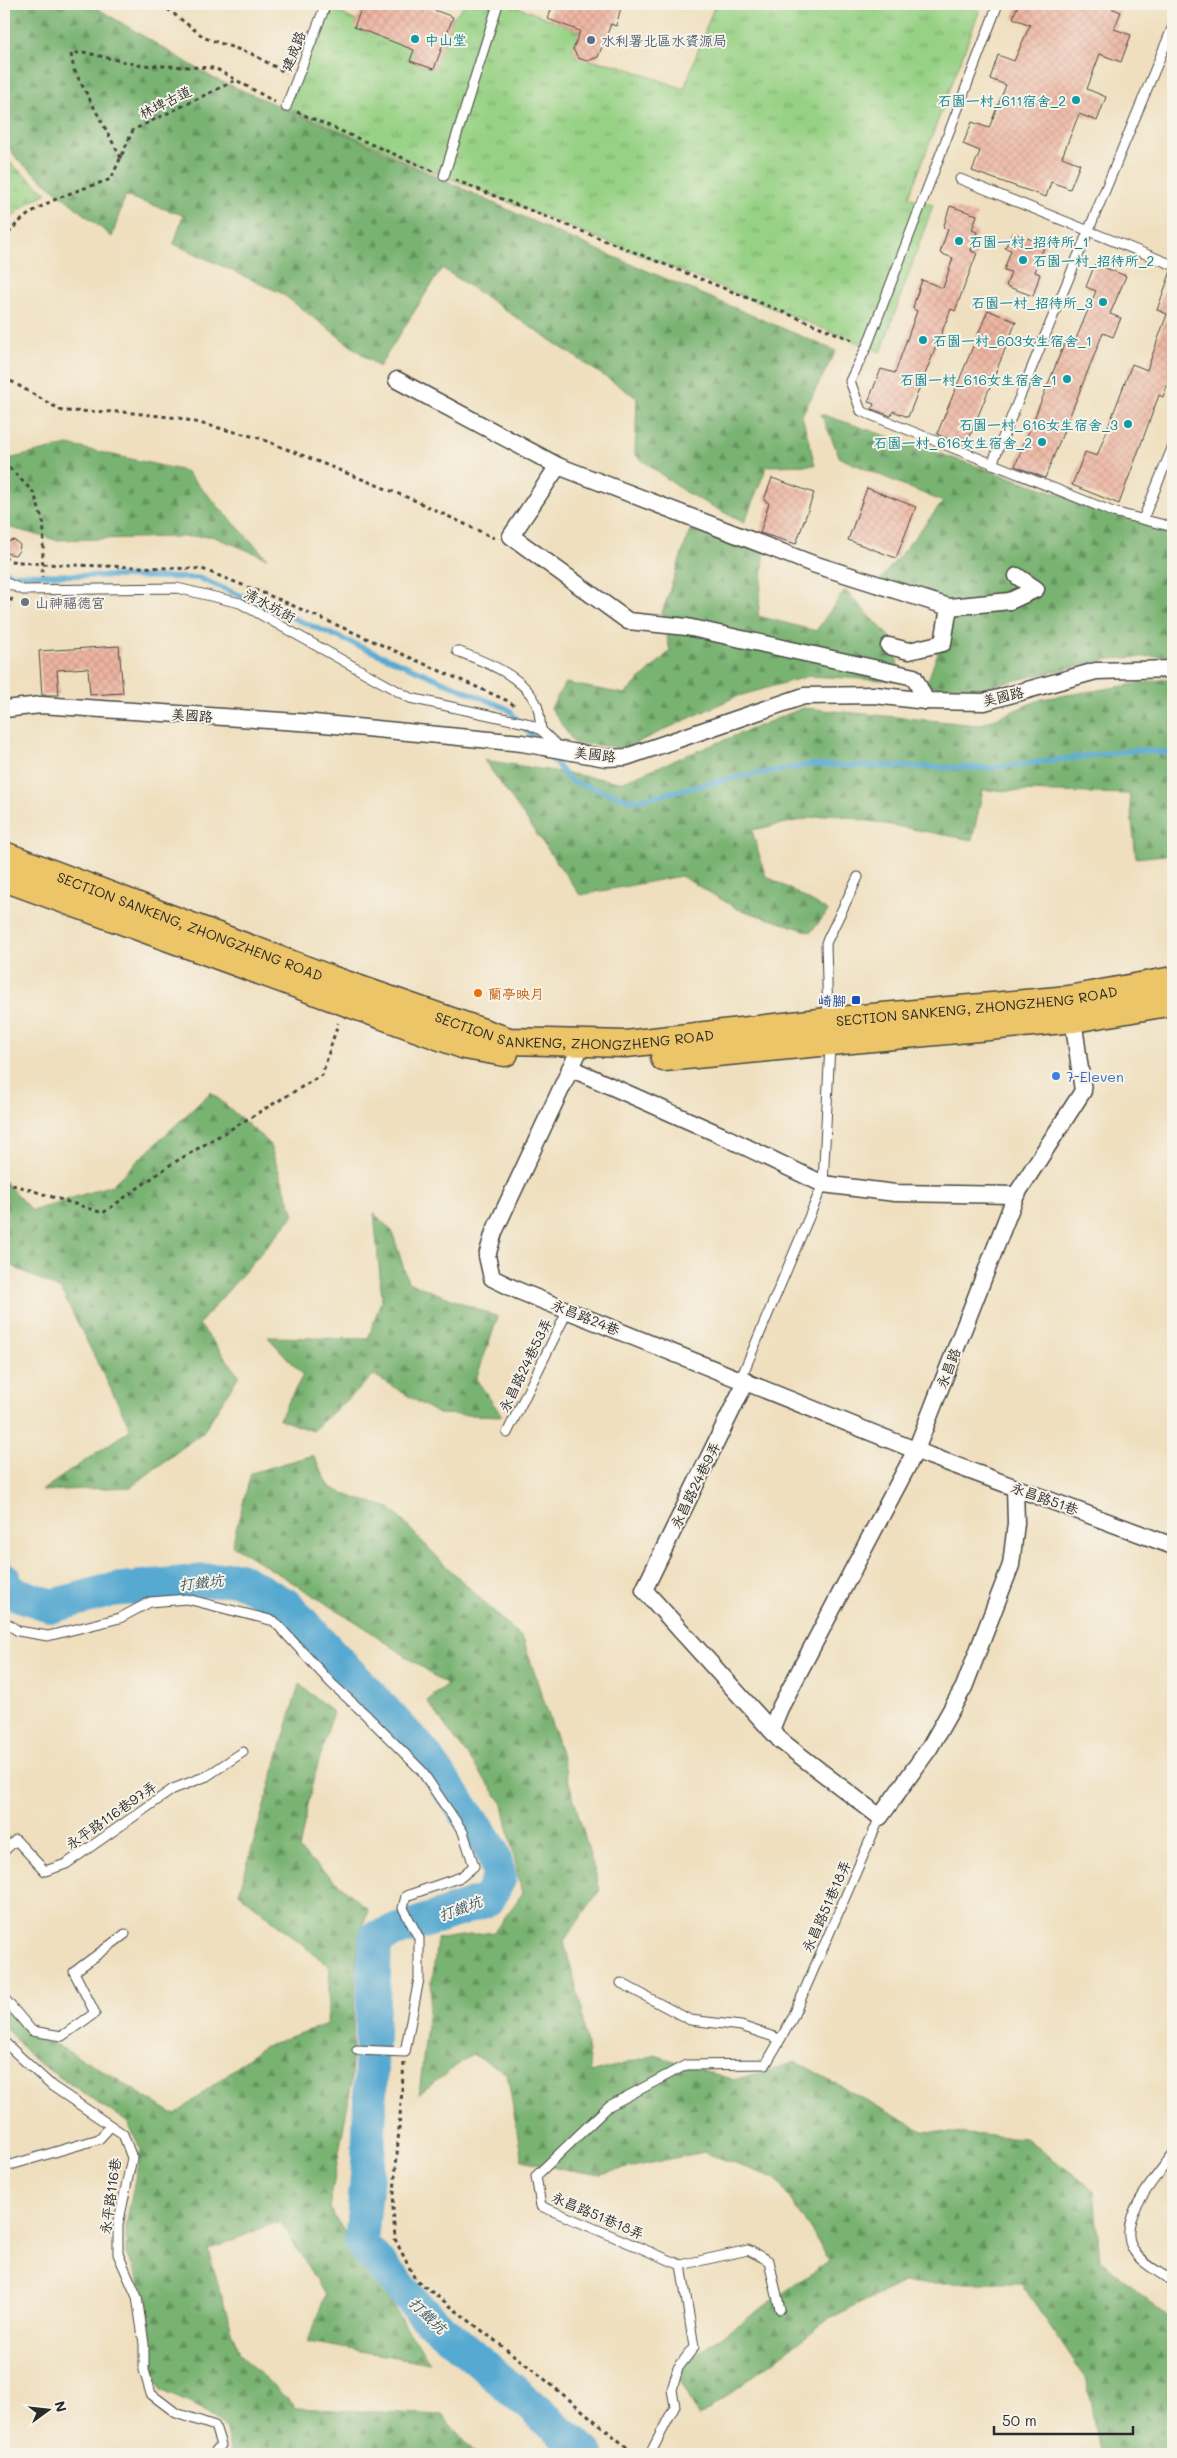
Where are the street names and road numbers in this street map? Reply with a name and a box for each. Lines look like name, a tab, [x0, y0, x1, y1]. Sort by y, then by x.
street label: 建成路	[277, 28, 309, 74]
street label: 林埤古道	[136, 81, 194, 123]
street label: 清水坑街	[241, 583, 299, 627]
street label: 美國路	[980, 682, 1026, 710]
street label: 美國路	[170, 704, 214, 726]
street label: 美國路	[573, 742, 617, 766]
street label: SECTION SANKENG, ZHONGZHENG ROAD	[54, 867, 326, 985]
street label: SECTION SANKENG, ZHONGZHENG ROAD	[835, 981, 1119, 1030]
street label: SECTION SANKENG, ZHONGZHENG ROAD	[433, 1006, 715, 1054]
street label: 永昌路24巷	[549, 1295, 624, 1340]
street label: 永昌路24巷53弄	[494, 1315, 556, 1415]
street label: 永昌路	[932, 1345, 964, 1391]
street label: 永昌路24巷9弄	[666, 1438, 724, 1532]
street label: 永昌路51巷	[1009, 1477, 1082, 1519]
street label: 永平路116巷97弄	[62, 1777, 160, 1853]
street label: 永昌路51巷18弄	[797, 1857, 855, 1955]
street label: 永平路116巷	[95, 2156, 125, 2235]
street label: 永昌路51巷18弄	[549, 2187, 647, 2243]

